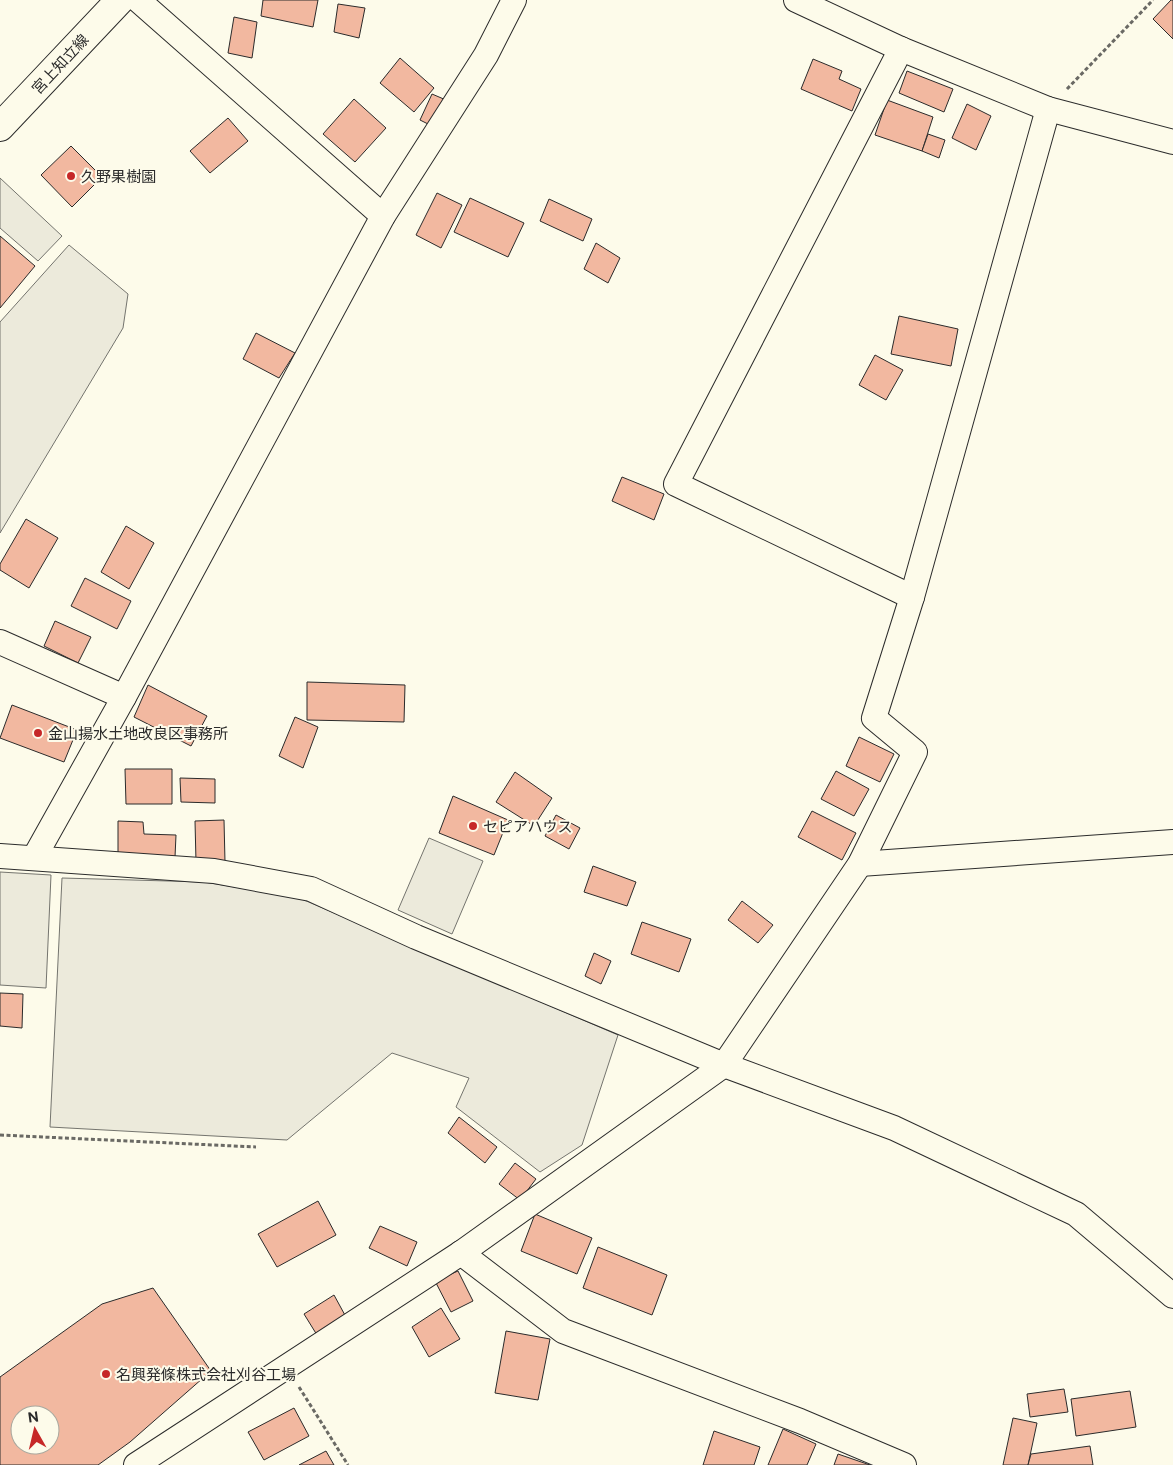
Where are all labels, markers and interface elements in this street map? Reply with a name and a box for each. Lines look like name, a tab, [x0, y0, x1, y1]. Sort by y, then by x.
street label: 宮上知立線	[28, 31, 92, 97]
place label: 久野果樹園	[81, 168, 156, 185]
marker: 久野果樹園	[65, 170, 77, 182]
place label: 金山揚水土地改良区事務所	[48, 725, 228, 742]
marker: 金山揚水土地改良区事務所	[32, 727, 44, 739]
place label: セピアハウス	[483, 818, 572, 835]
marker: セピアハウス	[467, 820, 479, 832]
place label: 名興発條株式会社刈谷工場	[116, 1366, 296, 1383]
marker: 名興発條株式会社刈谷工場	[100, 1368, 112, 1380]
north arrow	[10, 1405, 60, 1455]
text: N	[27, 1408, 40, 1426]

